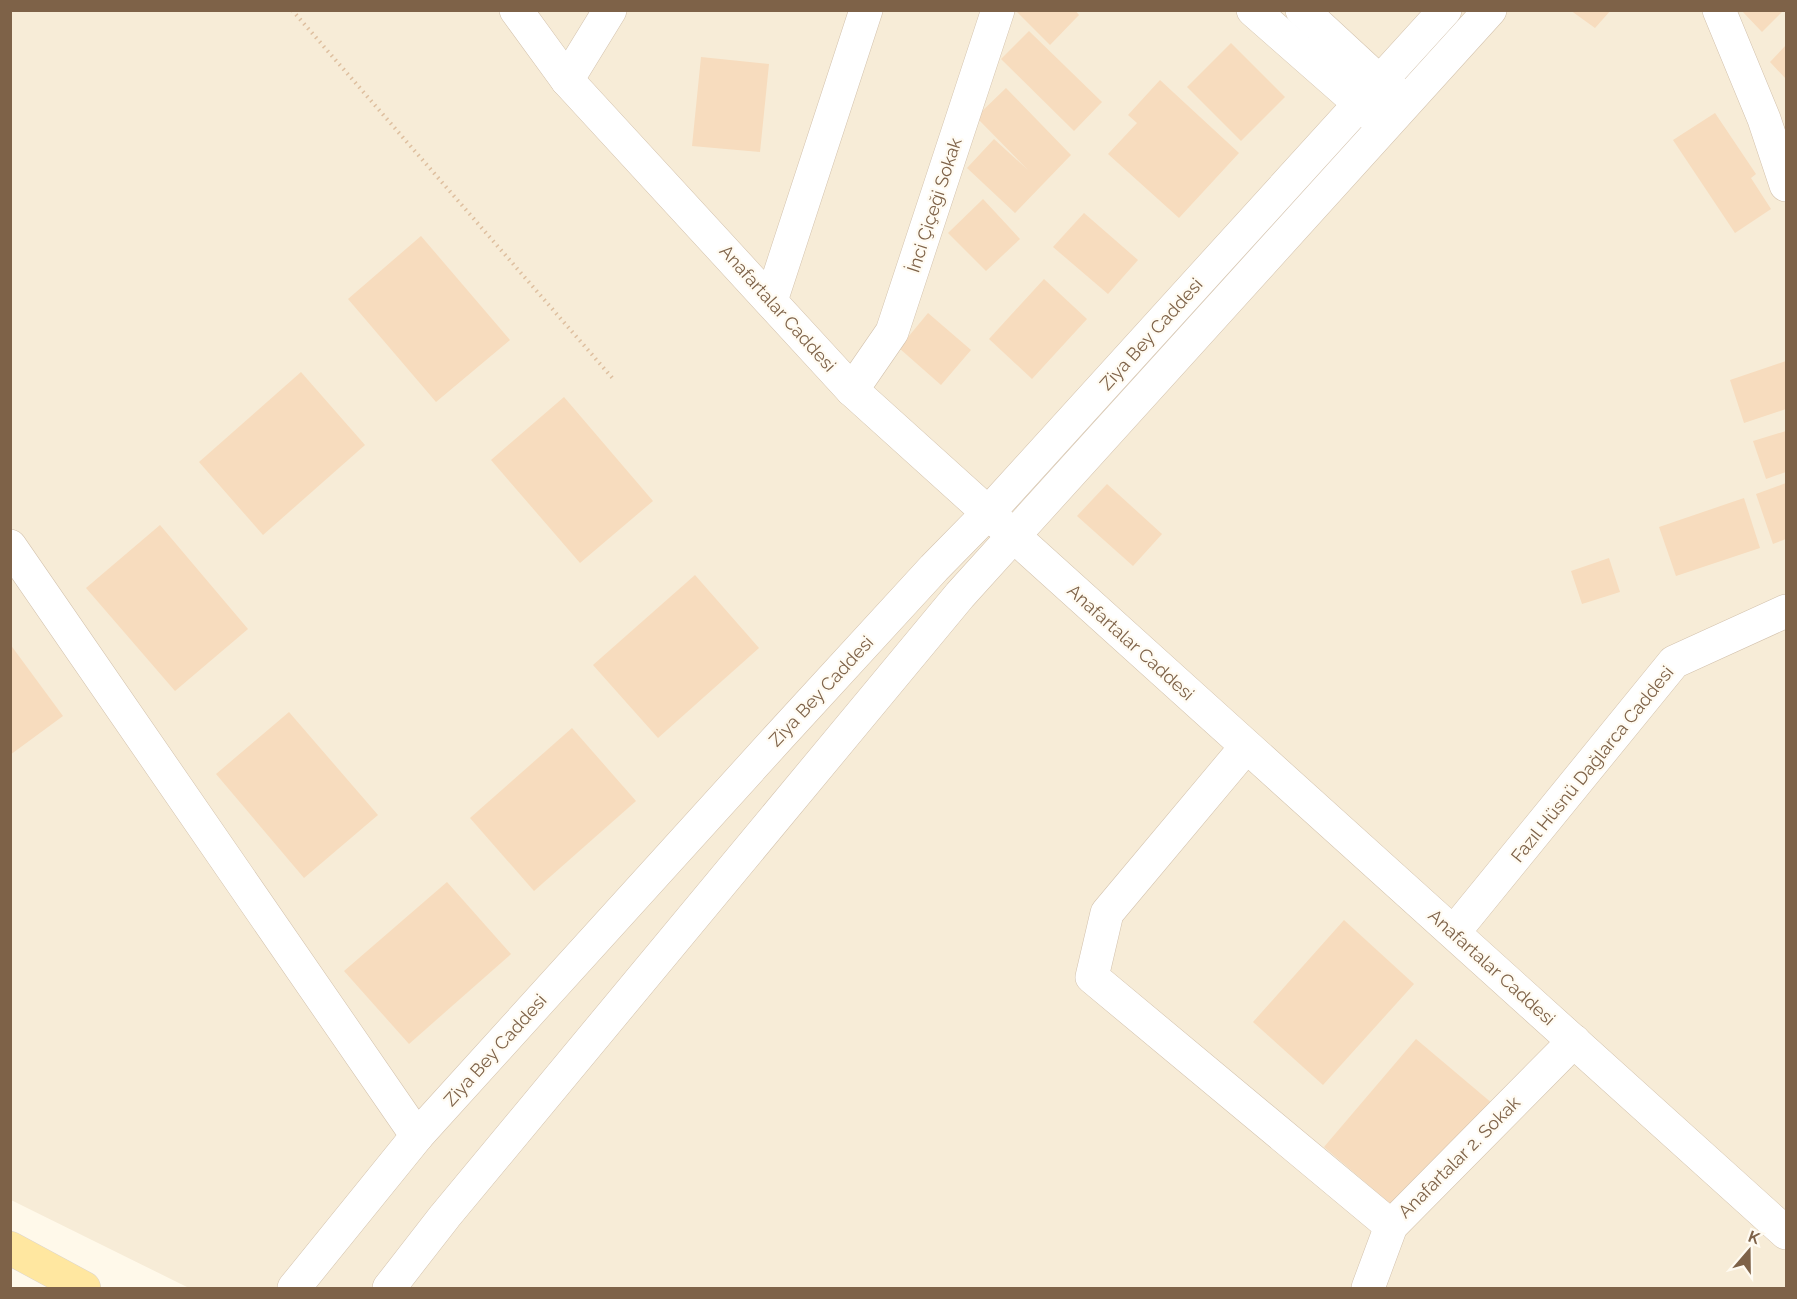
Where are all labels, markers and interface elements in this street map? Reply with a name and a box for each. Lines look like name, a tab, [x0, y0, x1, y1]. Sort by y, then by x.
street label: İnci Çiçeği Sokak	[902, 135, 966, 275]
street label: Anafartalar Caddesi	[716, 240, 840, 376]
street label: Ziya Bey Caddesi	[1095, 274, 1207, 394]
street label: Anafartalar Caddesi	[1063, 580, 1199, 704]
street label: Ziya Bey Caddesi	[765, 632, 877, 750]
street label: Fazıl Hüsnü Dağlarca Caddesi	[1506, 662, 1678, 866]
street label: Anafartalar Caddesi	[1424, 905, 1560, 1029]
street label: Ziya Bey Caddesi	[439, 990, 551, 1110]
street label: Anafartalar 2. Sokak	[1394, 1092, 1524, 1222]
north arrow	[1719, 1221, 1779, 1281]
text: K	[1746, 1227, 1763, 1248]

